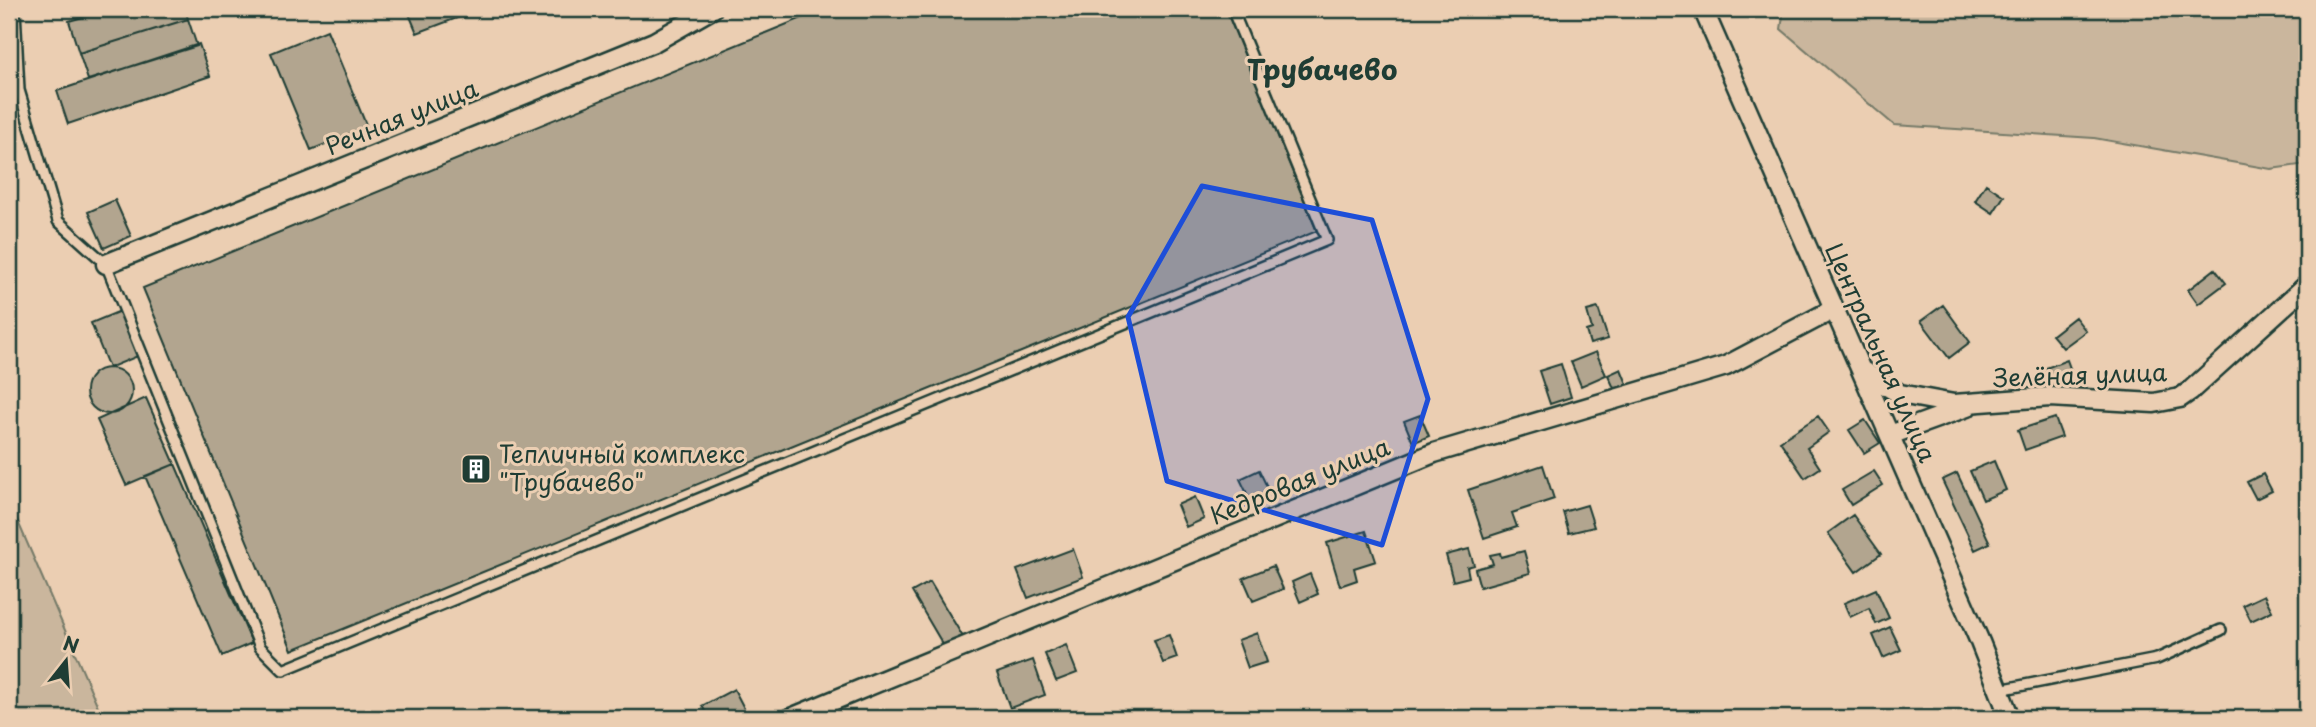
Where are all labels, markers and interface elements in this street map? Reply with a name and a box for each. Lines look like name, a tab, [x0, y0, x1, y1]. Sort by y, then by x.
district label: Трубачево	[1247, 47, 1397, 90]
street label: Речная улица	[319, 69, 483, 163]
street label: Центральная улица	[1817, 237, 1946, 468]
street label: Зелёная улица	[1992, 353, 2168, 395]
street label: Кедровая улица	[1204, 428, 1395, 533]
place label: Тепличный комплекс "Трубачево"	[499, 435, 745, 499]
building icon: Тепличный комплекс "Трубачево"	[459, 452, 493, 486]
north arrow	[32, 626, 102, 696]
text: N	[60, 628, 83, 659]

